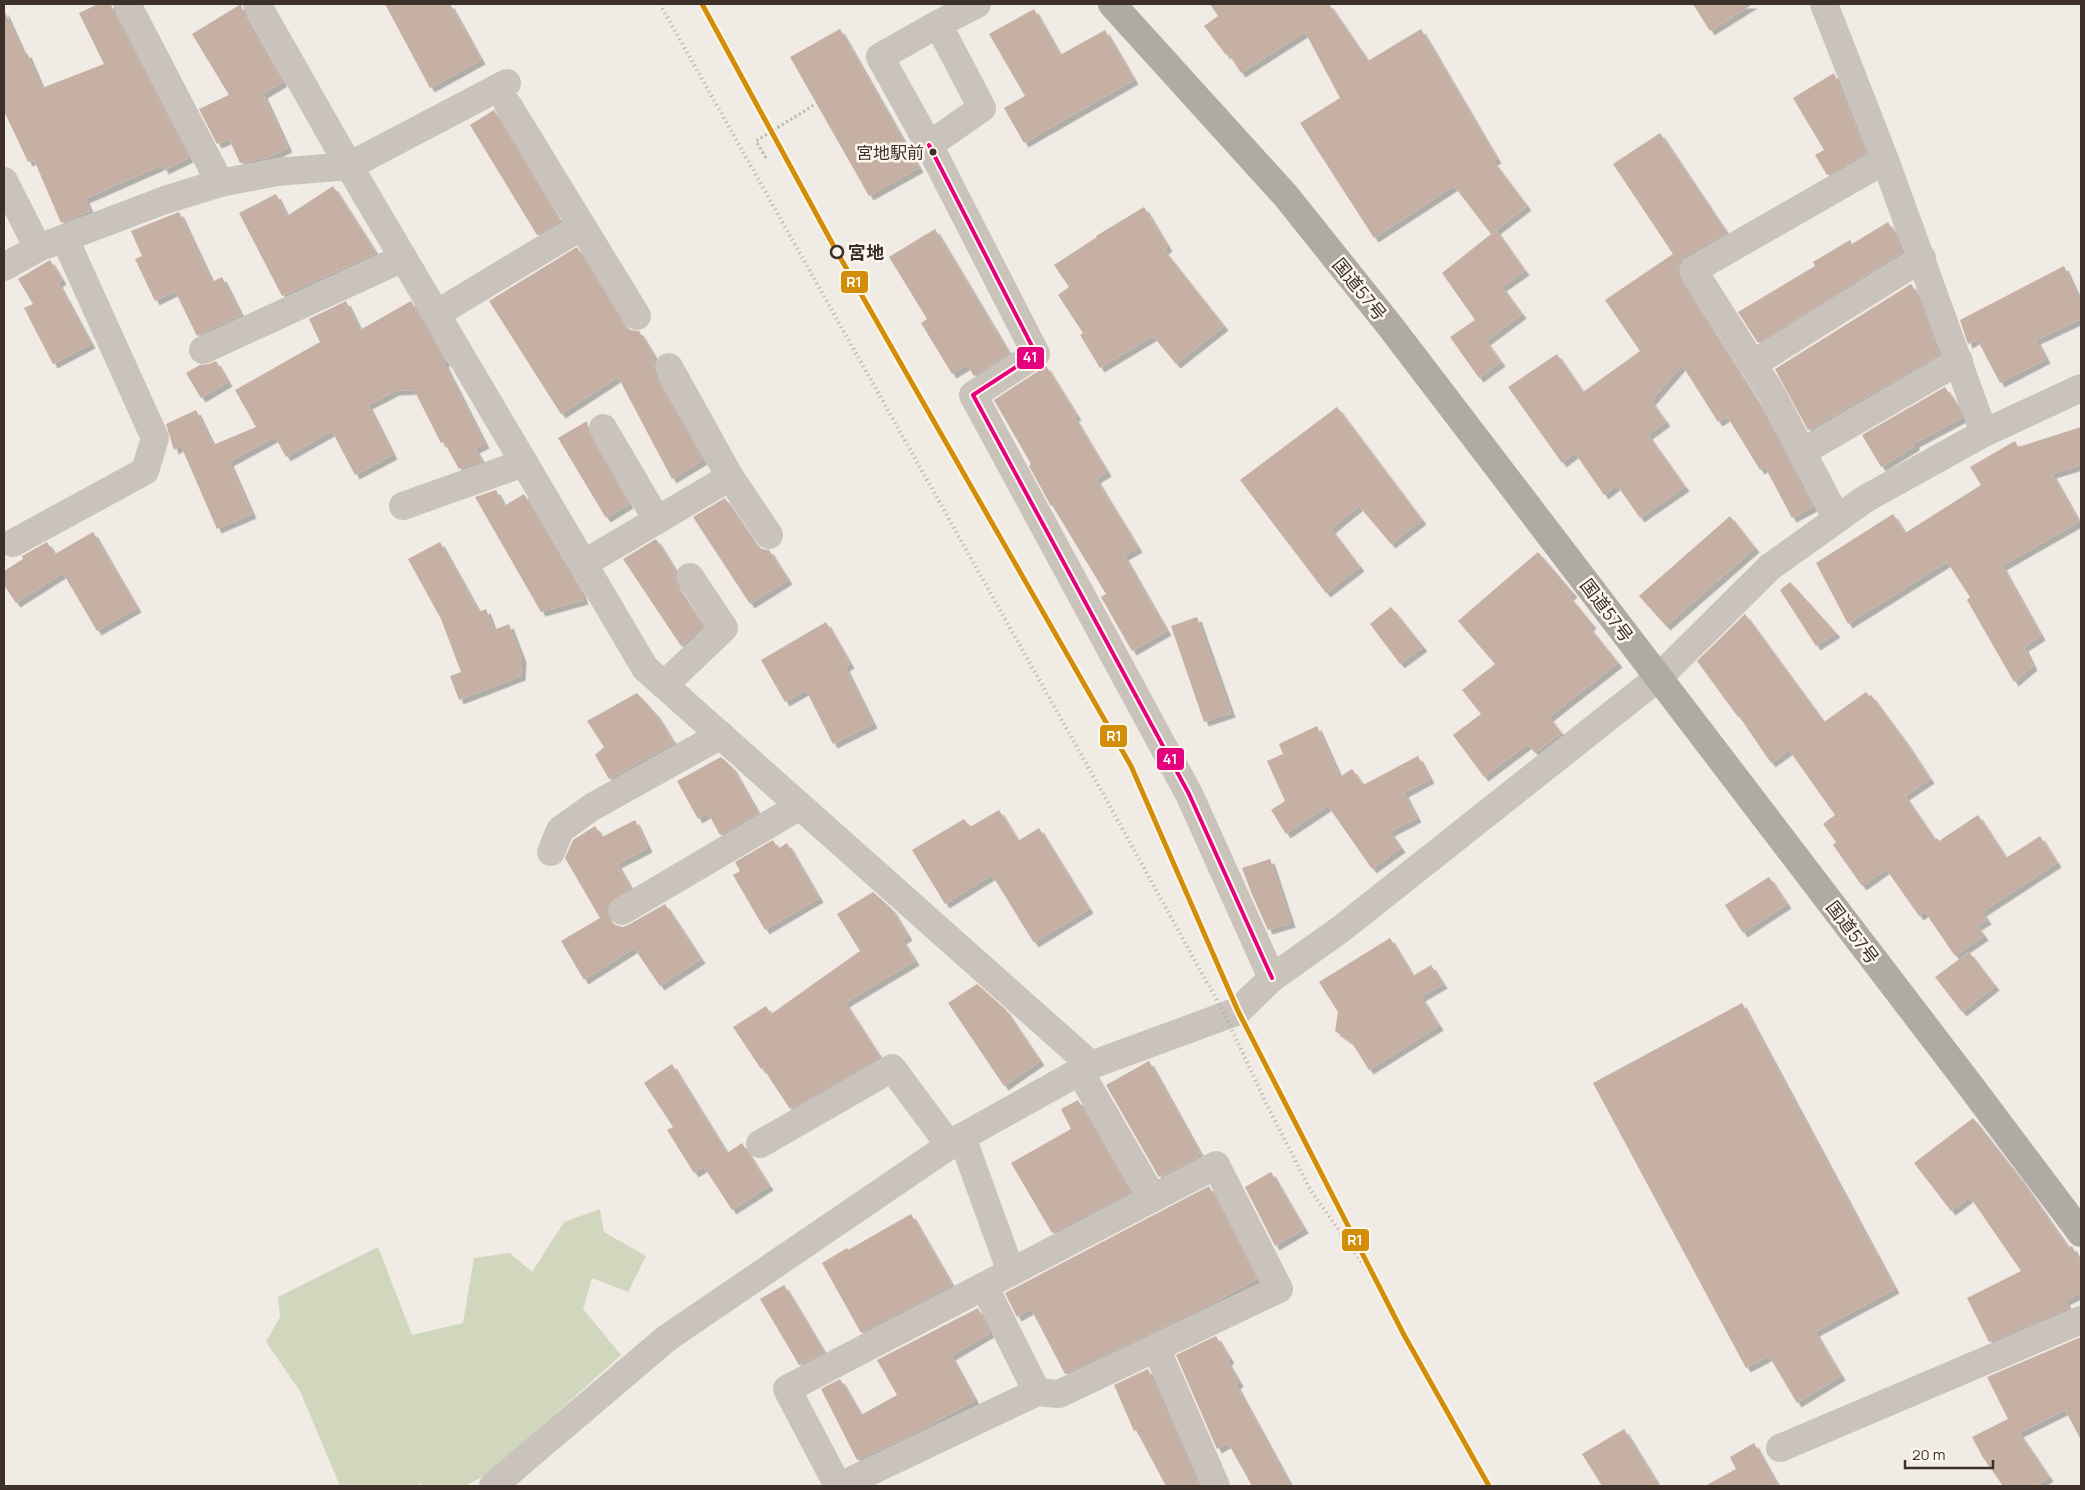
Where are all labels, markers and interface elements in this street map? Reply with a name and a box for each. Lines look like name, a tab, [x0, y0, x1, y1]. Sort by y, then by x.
place label: 宮地駅前	[856, 141, 924, 164]
marker: 宮地駅前	[928, 147, 938, 157]
place label: 宮地	[848, 240, 884, 264]
marker: 宮地	[830, 245, 844, 259]
street label: 国道57号	[1328, 253, 1392, 325]
line badge: R1	[840, 270, 869, 294]
text: R1	[846, 272, 862, 291]
line badge: 41	[1016, 346, 1045, 370]
text: 41	[1023, 347, 1037, 366]
street label: 国道57号	[1575, 573, 1639, 647]
line badge: R1	[1099, 724, 1128, 748]
text: R1	[1106, 726, 1122, 745]
line badge: 41	[1156, 747, 1185, 771]
text: 41	[1163, 749, 1177, 768]
street label: 国道57号	[1821, 895, 1885, 969]
line badge: R1	[1341, 1228, 1370, 1252]
text: R1	[1347, 1230, 1363, 1249]
scale bar	[1905, 1438, 1992, 1470]
text: 20 m	[1912, 1444, 1945, 1465]

